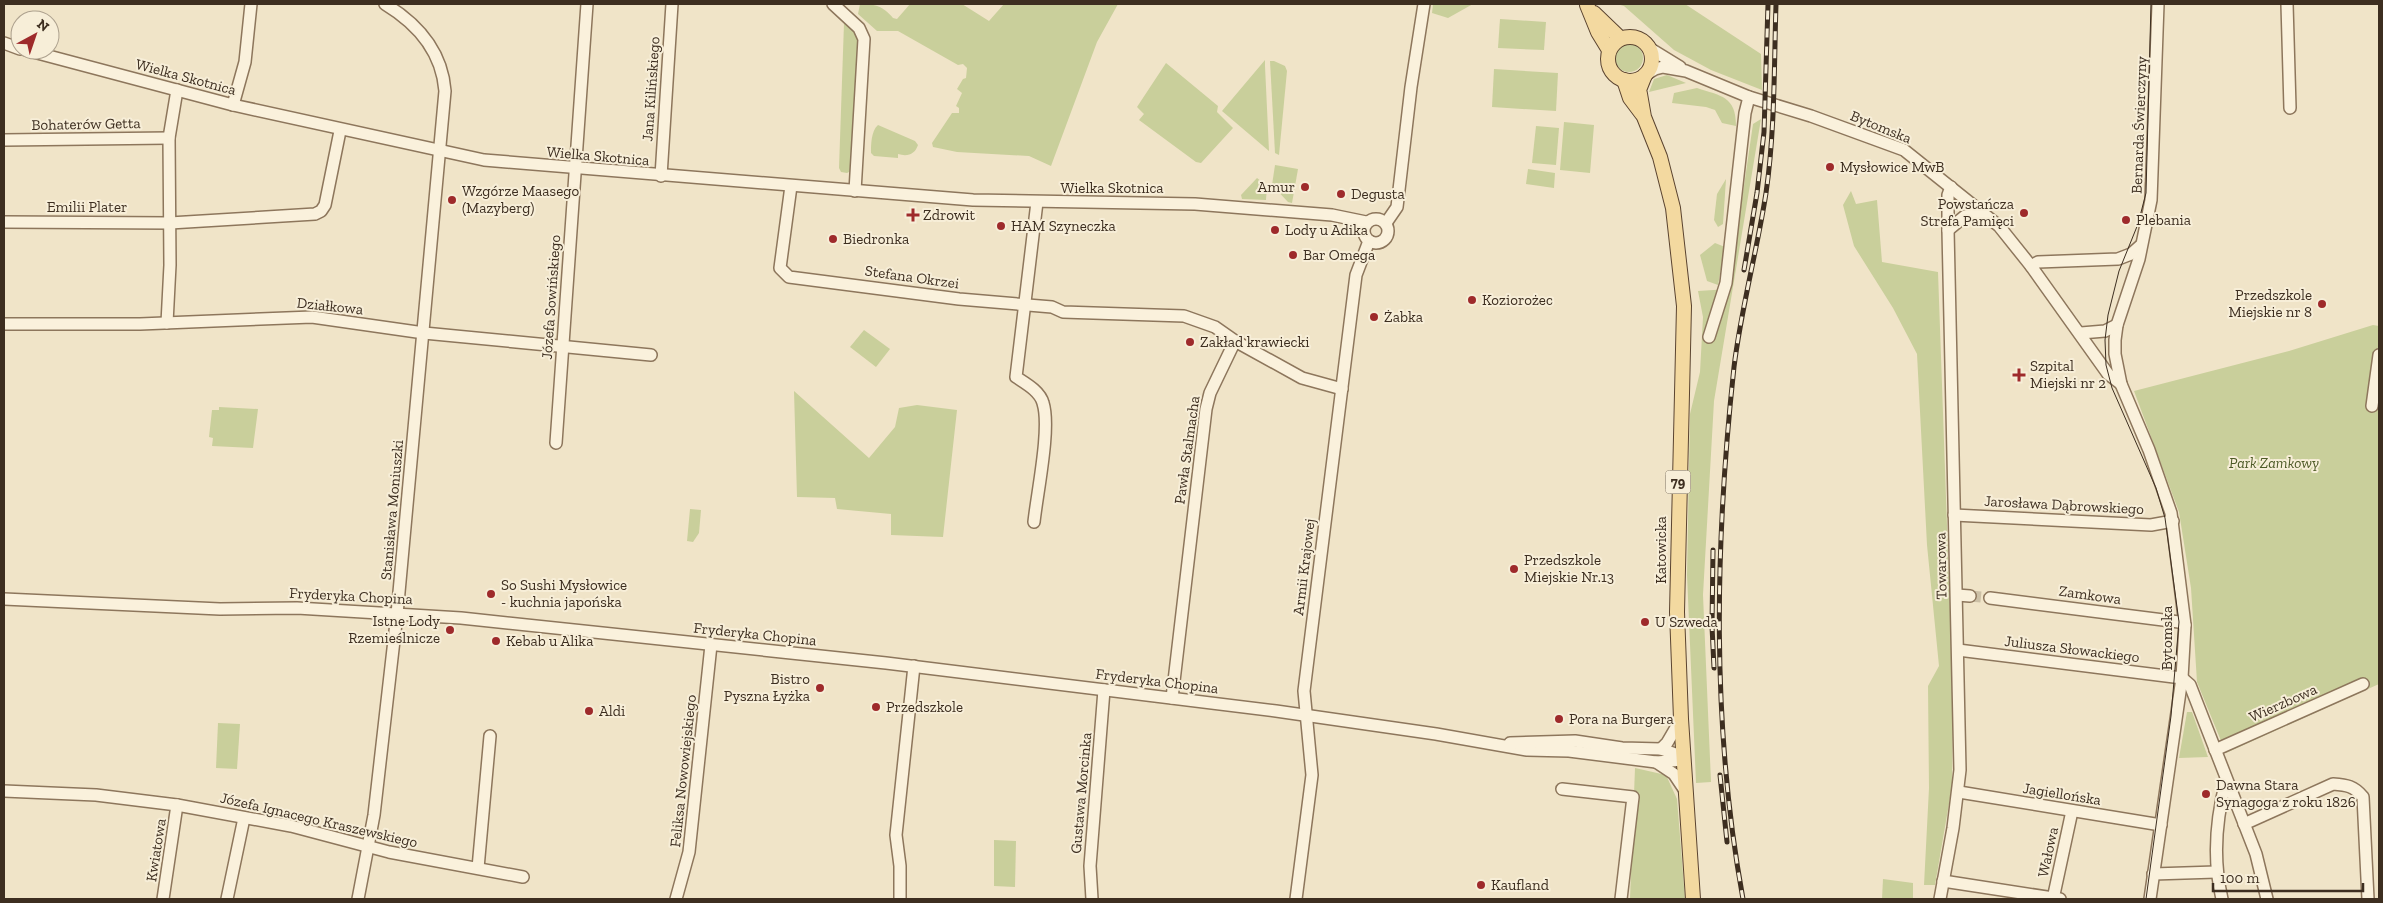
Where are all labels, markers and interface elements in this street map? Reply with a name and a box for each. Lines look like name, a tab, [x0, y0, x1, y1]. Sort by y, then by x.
north arrow	[10, 10, 60, 60]
text: N	[33, 15, 53, 36]
street label: Jana Kilińskiego	[638, 36, 664, 142]
street label: Wielka Skotnica	[134, 55, 238, 99]
street label: Bernarda Świerczyny	[2128, 56, 2150, 194]
street label: Bytomska	[1848, 107, 1914, 147]
street label: Bohaterów Getta	[31, 114, 141, 134]
street label: Wielka Skotnica	[546, 143, 650, 169]
place label: Mysłowice MwB	[1840, 158, 1944, 176]
marker: Mysłowice MwB	[1824, 161, 1836, 173]
place label: Amur	[1258, 178, 1295, 196]
street label: Wielka Skotnica	[1060, 179, 1164, 197]
marker: Amur	[1299, 181, 1311, 193]
place label: Wzgórze Maasego (Mazyberg)	[462, 182, 579, 217]
place label: Degusta	[1351, 185, 1405, 203]
marker: Degusta	[1335, 188, 1347, 200]
marker: Wzgórze Maasego (Mazyberg)	[446, 194, 458, 206]
place label: Powstańcza Strefa Pamięci	[1921, 195, 2014, 230]
street label: Emilii Plater	[47, 198, 127, 216]
place label: Zdrowit	[923, 206, 975, 224]
marker: Powstańcza Strefa Pamięci	[2018, 207, 2030, 219]
marker: Zdrowit	[907, 209, 919, 221]
place label: Plebania	[2136, 211, 2191, 229]
marker: Plebania	[2120, 214, 2132, 226]
place label: HAM Szyneczka	[1011, 217, 1116, 235]
marker: HAM Szyneczka	[995, 220, 1007, 232]
place label: Lody u Adika	[1285, 221, 1368, 239]
marker: Lody u Adika	[1269, 224, 1281, 236]
place label: Biedronka	[843, 230, 909, 248]
marker: Biedronka	[827, 233, 839, 245]
street label: Józefa Sowińskiego	[538, 234, 564, 360]
place label: Bar Omega	[1303, 246, 1375, 264]
marker: Bar Omega	[1287, 249, 1299, 261]
street label: Stefana Okrzei	[864, 261, 960, 293]
place label: Przedszkole Miejskie nr 8	[2229, 286, 2312, 321]
place label: Koziorożec	[1482, 291, 1553, 309]
street label: Działkowa	[296, 294, 364, 318]
marker: Koziorożec	[1466, 294, 1478, 306]
marker: Przedszkole Miejskie nr 8	[2316, 298, 2328, 310]
place label: Żabka	[1384, 308, 1423, 326]
marker: Żabka	[1368, 311, 1380, 323]
place label: Zakład krawiecki	[1200, 333, 1309, 351]
marker: Zakład krawiecki	[1184, 336, 1196, 348]
place label: Szpital Miejski nr 2	[2030, 357, 2106, 392]
marker: Szpital Miejski nr 2	[2012, 368, 2026, 382]
street label: Pawła Stalmacha	[1170, 395, 1204, 505]
street label: Stanisława Moniuszki	[377, 439, 407, 581]
park label: Park Zamkowy	[2229, 454, 2319, 472]
road number: 79	[1666, 471, 1690, 494]
street label: Jarosława Dąbrowskiego	[1984, 492, 2145, 518]
street label: Katowicka	[1652, 516, 1670, 584]
street label: Armii Krajowej	[1289, 518, 1319, 616]
street label: Towarowa	[1931, 532, 1951, 600]
place label: Przedszkole Miejskie Nr.13	[1524, 551, 1614, 586]
marker: Przedszkole Miejskie Nr.13	[1508, 563, 1520, 575]
place label: So Sushi Mysłowice - kuchnia japońska	[501, 576, 627, 611]
street label: Zamkowa	[2058, 582, 2122, 608]
street label: Fryderyka Chopina	[289, 584, 413, 608]
marker: So Sushi Mysłowice - kuchnia japońska	[485, 588, 497, 600]
street label: Bytomska	[2158, 606, 2176, 670]
place label: Istne Lody Rzemieślnicze	[348, 612, 440, 647]
place label: U Szweda	[1655, 613, 1718, 631]
marker: U Szweda	[1639, 616, 1651, 628]
street label: Fryderyka Chopina	[693, 619, 817, 649]
marker: Istne Lody Rzemieślnicze	[444, 624, 456, 636]
place label: Kebab u Alika	[506, 632, 593, 650]
street label: Juliusza Słowackiego	[2003, 632, 2141, 666]
marker: Kebab u Alika	[490, 635, 502, 647]
street label: Fryderyka Chopina	[1095, 665, 1219, 697]
place label: Bistro Pyszna Łyżka	[724, 670, 810, 705]
street label: Wierzbowa	[2246, 680, 2320, 726]
marker: Bistro Pyszna Łyżka	[814, 682, 826, 694]
street label: Feliksa Nowowiejskiego	[666, 693, 700, 848]
place label: Przedszkole	[886, 698, 963, 716]
marker: Przedszkole	[870, 701, 882, 713]
place label: Aldi	[599, 702, 625, 720]
marker: Aldi	[583, 705, 595, 717]
place label: Pora na Burgera	[1569, 710, 1674, 728]
marker: Pora na Burgera	[1553, 713, 1565, 725]
street label: Gustawa Morcinka	[1067, 732, 1095, 854]
place label: Dawna Stara Synagoga z roku 1826	[2216, 776, 2356, 811]
street label: Jagiellońska	[2022, 779, 2102, 809]
marker: Dawna Stara Synagoga z roku 1826	[2200, 788, 2212, 800]
street label: Józefa Ignacego Kraszewskiego	[219, 789, 420, 852]
street label: Kwiatowa	[142, 817, 170, 883]
street label: Wałowa	[2034, 825, 2062, 879]
scale bar	[2213, 860, 2363, 892]
text: 100 m	[2220, 869, 2259, 887]
place label: Kaufland	[1491, 876, 1550, 894]
marker: Kaufland	[1475, 879, 1487, 891]

